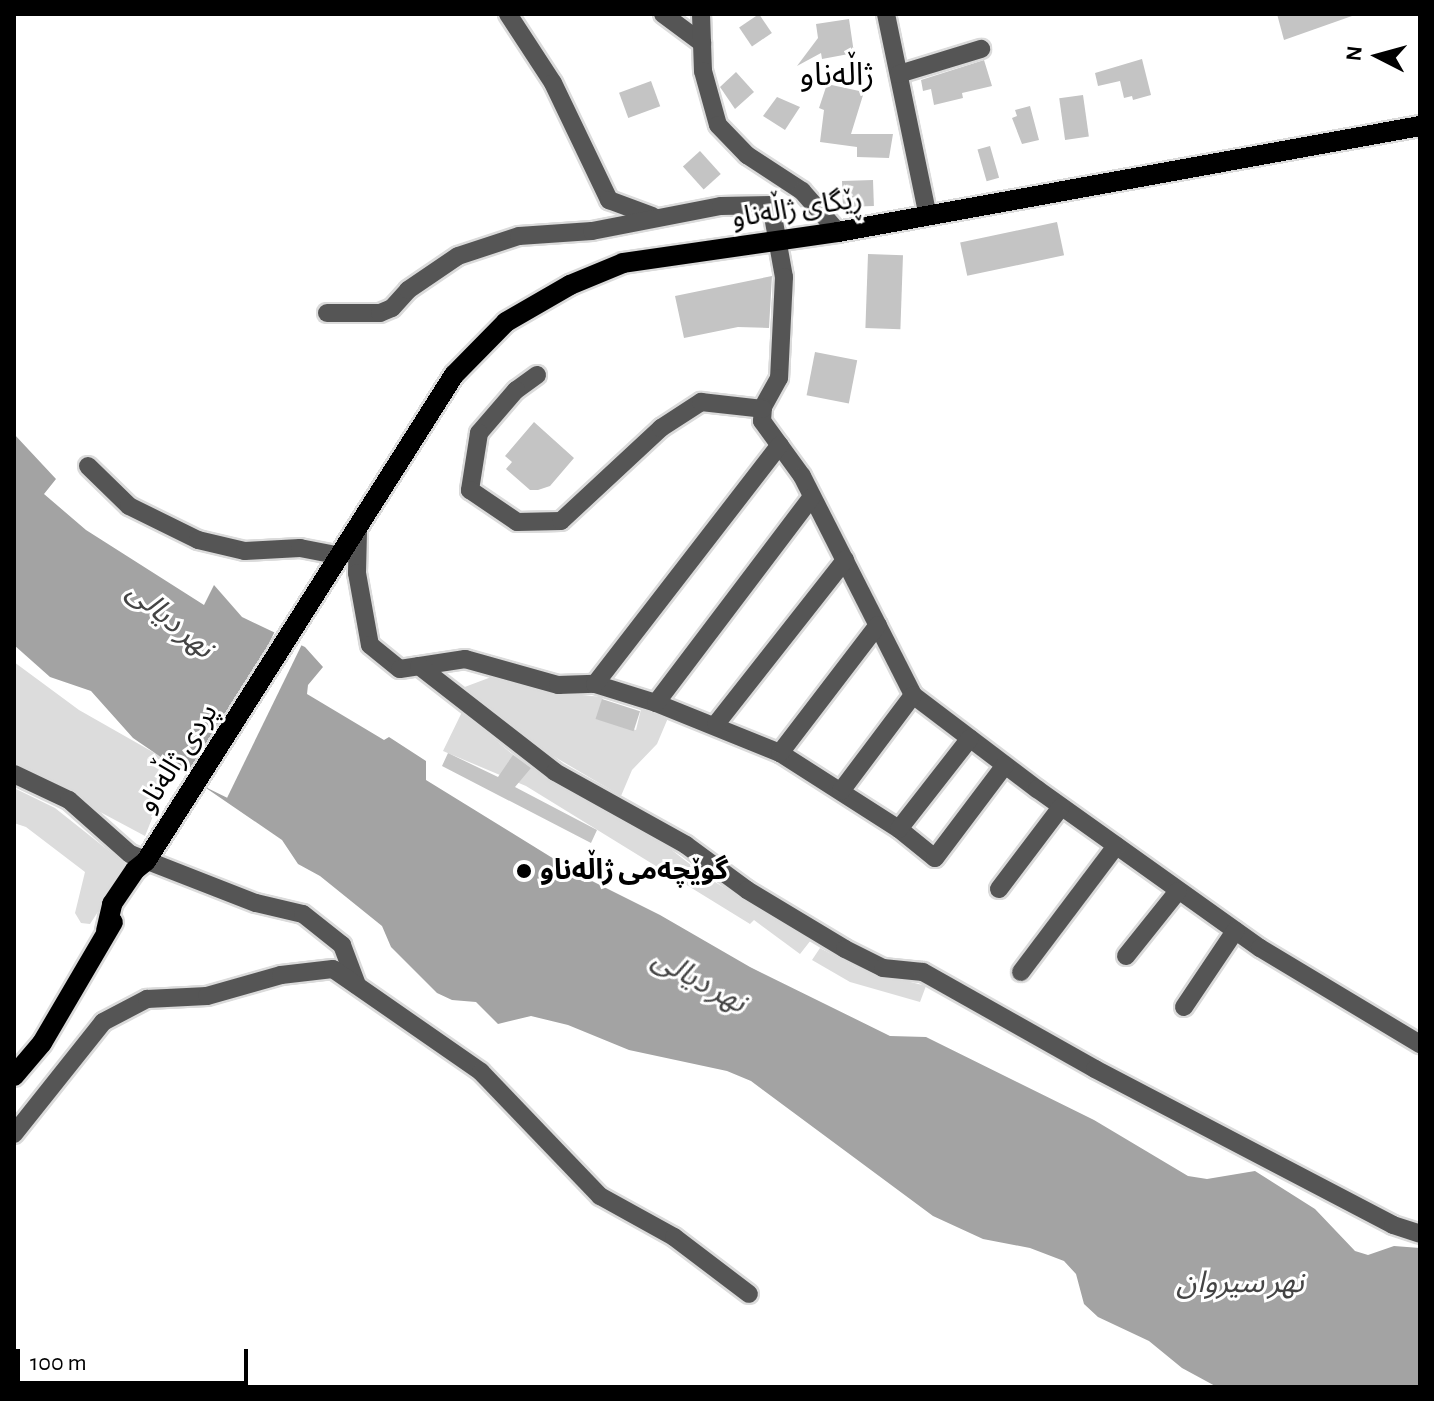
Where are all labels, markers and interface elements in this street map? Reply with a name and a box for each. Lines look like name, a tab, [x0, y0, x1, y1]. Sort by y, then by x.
north arrow	[1338, 16, 1418, 96]
text: N	[1342, 45, 1366, 62]
district label: ژاڵەناو	[800, 56, 874, 94]
street label: ڕێگای ژاڵەناو	[729, 182, 865, 236]
water label: نهر ديالى	[120, 574, 220, 666]
street label: پردی ژاڵەناو	[130, 697, 226, 819]
place label: گوێچەمی ژاڵەناو	[540, 854, 728, 888]
marker: گوێچەمی ژاڵەناو	[515, 862, 533, 880]
water label: نهر ديالى	[646, 941, 752, 1021]
water label: نهر سیروان	[1176, 1265, 1304, 1301]
scale bar	[20, 1333, 252, 1383]
text: 100 m	[30, 1351, 87, 1375]

